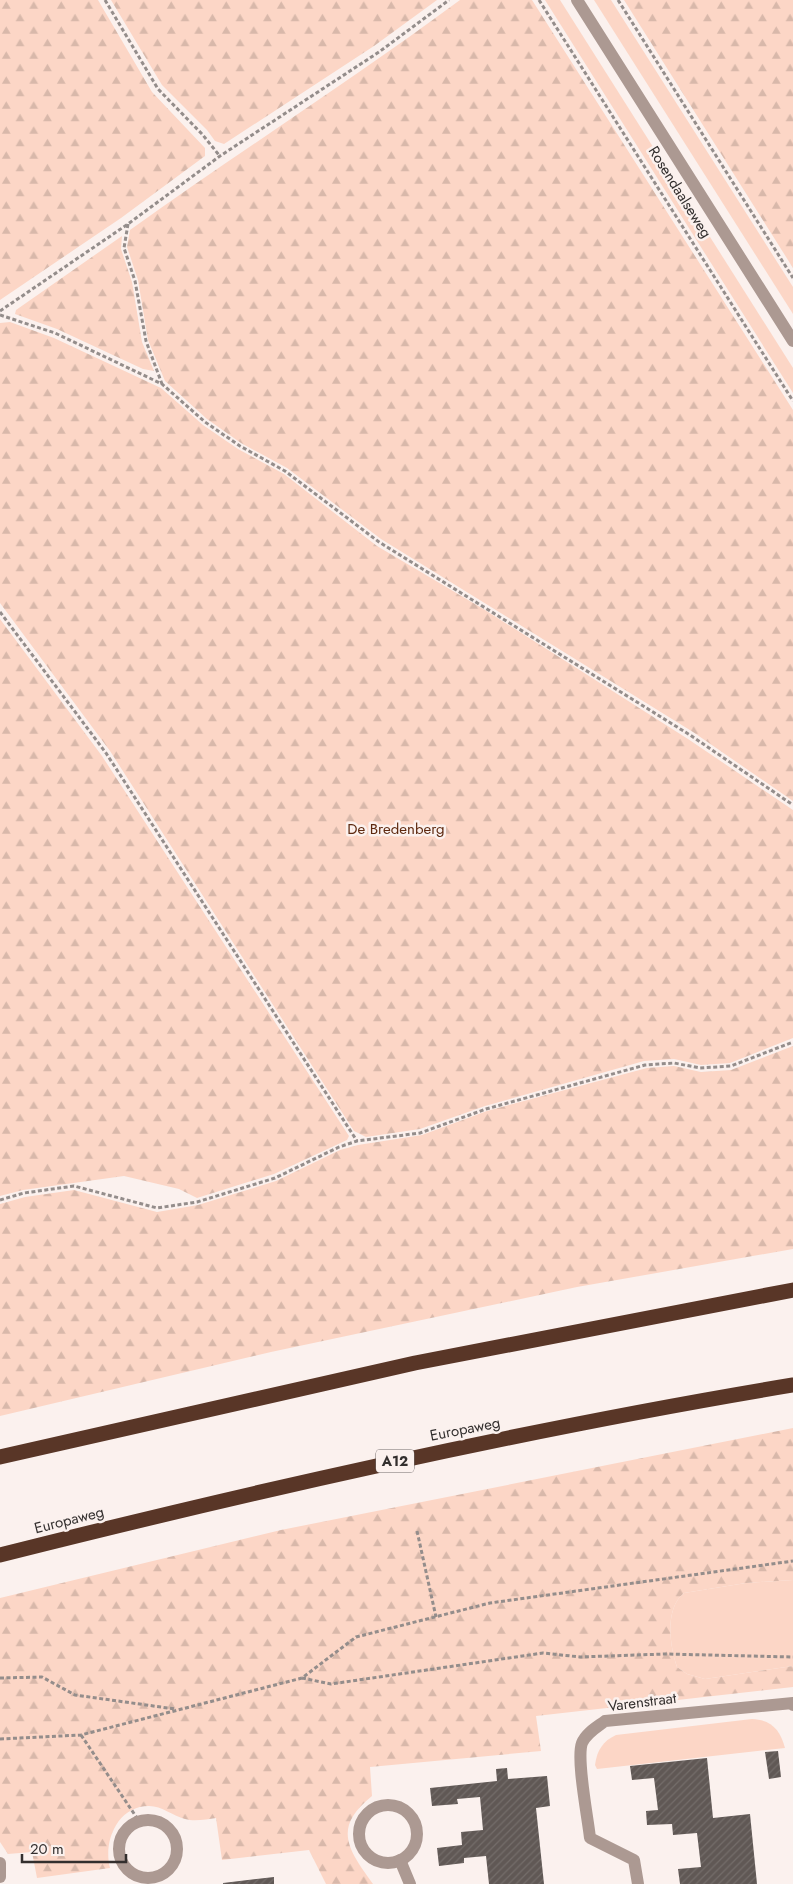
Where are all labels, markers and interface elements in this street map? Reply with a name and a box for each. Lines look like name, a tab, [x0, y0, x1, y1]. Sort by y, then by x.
street label: Rosendaalseweg	[643, 142, 717, 242]
park label: De Bredenberg	[347, 818, 445, 840]
street label: Europaweg	[428, 1411, 502, 1447]
road number: A12	[376, 1450, 414, 1472]
street label: Europaweg	[32, 1501, 106, 1539]
street label: Varenstraat	[606, 1687, 678, 1717]
scale bar	[22, 1832, 126, 1864]
text: 20 m	[30, 1838, 64, 1860]

